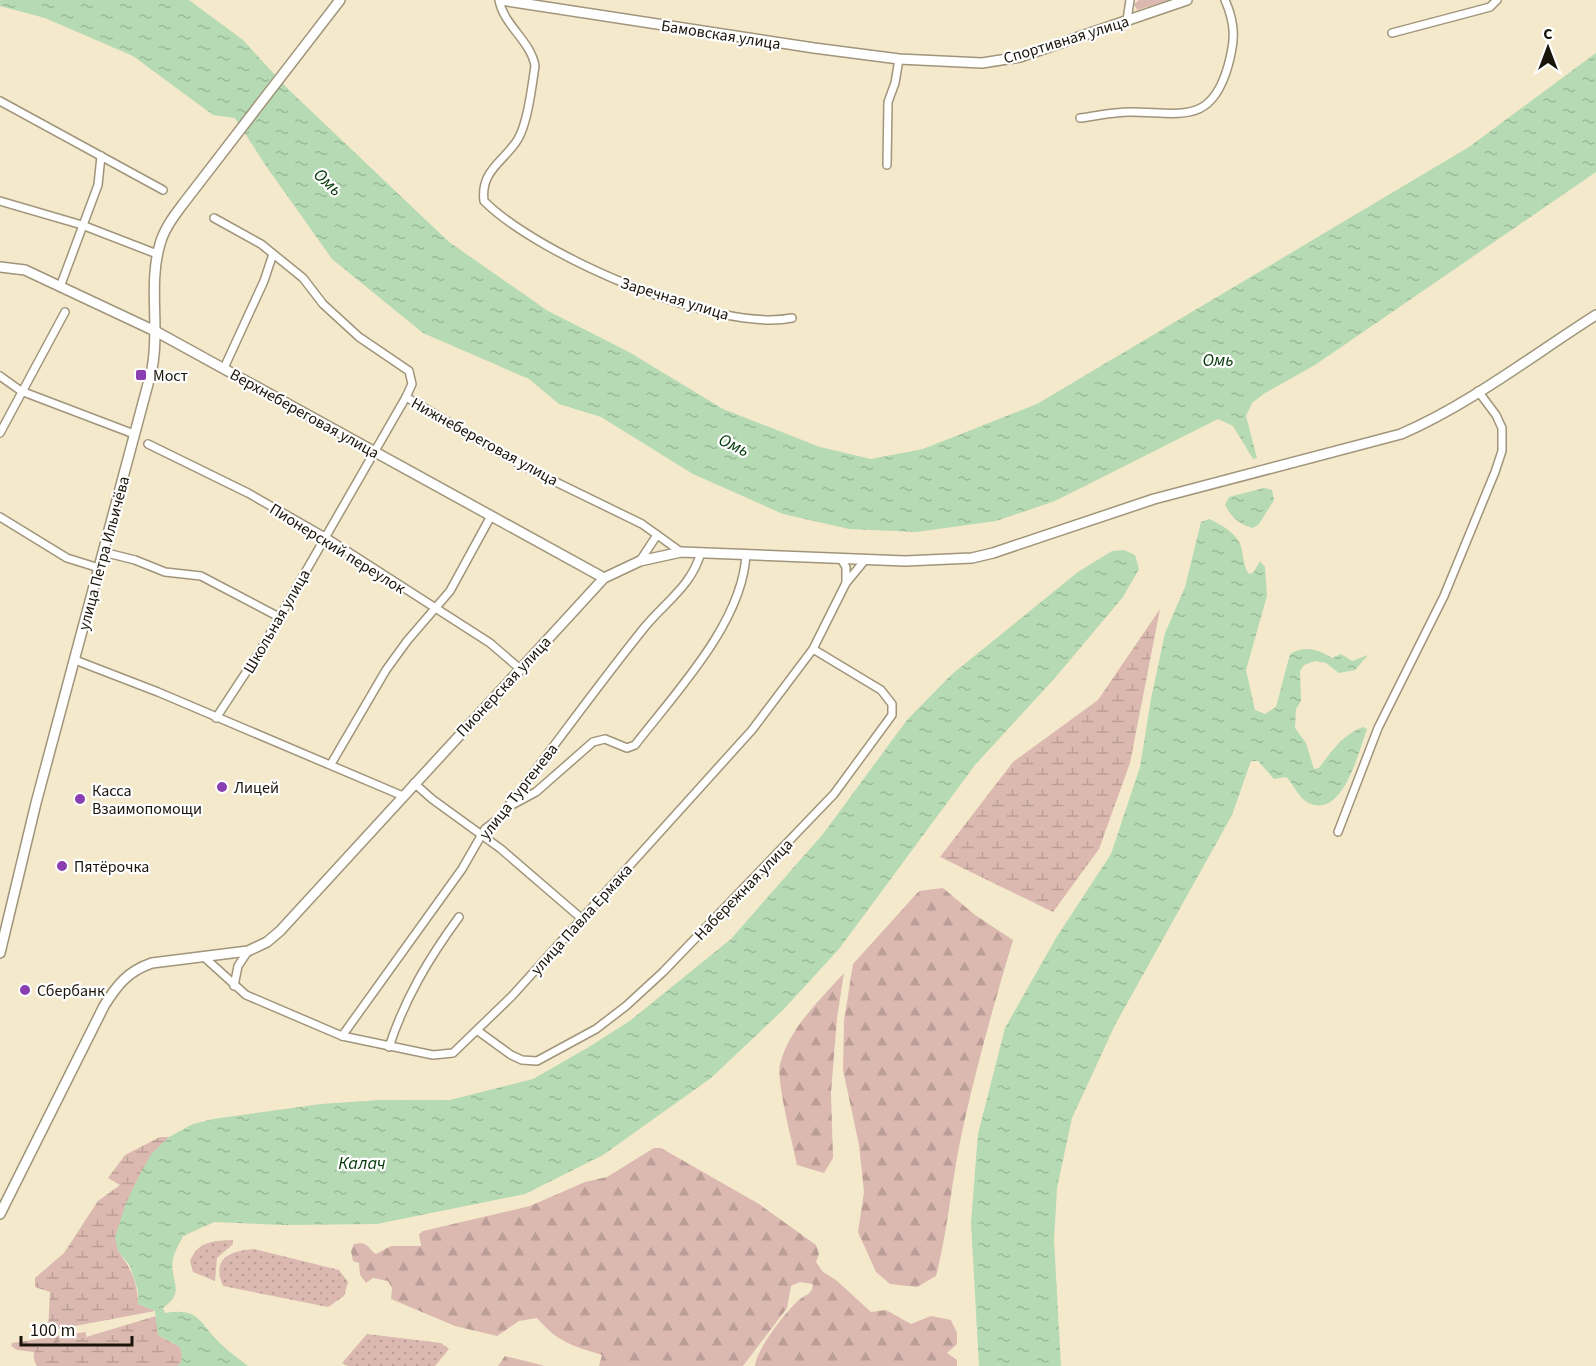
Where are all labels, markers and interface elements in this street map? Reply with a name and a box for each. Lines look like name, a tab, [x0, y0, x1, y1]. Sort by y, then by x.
street label: Спортивная улица	[1001, 10, 1132, 70]
street label: Бамовская улица	[659, 15, 782, 55]
north arrow	[1518, 18, 1578, 78]
text: С	[1543, 23, 1553, 45]
water label: Омь	[308, 163, 348, 202]
street label: Заречная улица	[618, 272, 732, 326]
water label: Омь	[1202, 348, 1234, 373]
street label: Верхнебереговая улица	[226, 364, 383, 464]
place label: Мост	[153, 365, 188, 387]
marker: Мост	[134, 368, 148, 382]
street label: Нижнебереговая улица	[407, 392, 562, 491]
water label: Омь	[714, 427, 753, 464]
street label: улица Петра Ильичёва	[73, 474, 135, 633]
street label: Пионерский переулок	[265, 498, 410, 600]
street label: Школьная улица	[238, 565, 316, 678]
street label: Пионерская улица	[451, 632, 556, 742]
street label: улица Тургенева	[474, 739, 563, 844]
place label: Лицей	[234, 777, 279, 799]
place label: Касса Взаимопомощи	[92, 780, 202, 820]
marker: Лицей	[215, 780, 229, 794]
marker: Касса Взаимопомощи	[73, 792, 87, 806]
street label: Набережная улица	[689, 834, 798, 945]
place label: Пятёрочка	[74, 856, 149, 878]
marker: Пятёрочка	[55, 859, 69, 873]
street label: улица Павла Ермака	[526, 859, 638, 980]
place label: Сбербанк	[37, 980, 105, 1002]
marker: Сбербанк	[18, 983, 32, 997]
water label: Калач	[338, 1151, 386, 1176]
scale bar	[21, 1309, 132, 1347]
text: 100 m	[30, 1318, 75, 1343]

